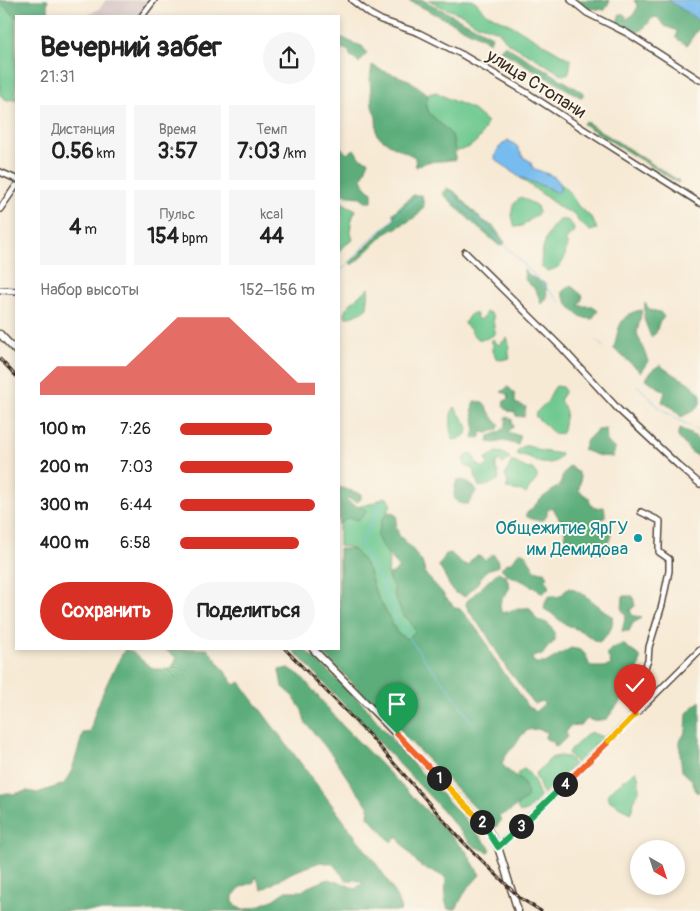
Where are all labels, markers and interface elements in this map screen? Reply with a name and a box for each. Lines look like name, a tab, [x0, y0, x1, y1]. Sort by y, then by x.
text: Вечерний забег	[40, 30, 222, 65]
button: share	[263, 32, 315, 84]
street label: улица Стопани	[481, 44, 590, 124]
text: 21:31	[40, 67, 75, 87]
text: Дистанция	[51, 121, 115, 138]
text: Время	[159, 121, 196, 138]
text: Темп	[256, 121, 287, 138]
text: 0.56	[51, 138, 94, 165]
text: 3:57	[158, 138, 197, 165]
text: 7:03	[237, 138, 280, 165]
text: km	[94, 145, 115, 162]
text: /km	[280, 145, 306, 162]
text: Пульс	[160, 206, 195, 223]
text: kcal	[260, 206, 283, 223]
text: 4	[69, 214, 82, 241]
text: m	[82, 221, 97, 238]
text: 154	[147, 223, 179, 250]
text: 44	[260, 223, 284, 250]
text: bpm	[179, 230, 208, 247]
text: Набор высоты	[40, 280, 139, 300]
text: 152–156 m	[240, 280, 315, 300]
text: 100 m	[40, 419, 86, 439]
text: 7:26	[120, 419, 151, 439]
text: 200 m	[40, 457, 88, 477]
text: 7:03	[120, 457, 153, 477]
text: 300 m	[40, 495, 88, 515]
text: 6:44	[120, 495, 152, 515]
place label: Общежитие ЯрГУ им Демидова	[495, 517, 628, 561]
marker: Общежитие ЯрГУ им Демидова	[632, 532, 644, 544]
text: 400 m	[40, 533, 89, 553]
text: 6:58	[120, 533, 150, 553]
button: Сохранить	[40, 582, 173, 640]
button: Поделиться	[183, 582, 315, 640]
pin	[614, 664, 656, 715]
icon: check	[621, 671, 649, 699]
pin	[376, 683, 418, 734]
icon: arrive	[383, 690, 411, 718]
pin: 1	[426, 766, 452, 790]
text: 1	[437, 770, 442, 787]
pin: 4	[552, 772, 578, 796]
text: 4	[561, 776, 570, 793]
pin: 2	[470, 810, 494, 834]
text: 2	[479, 814, 486, 831]
pin: 3	[508, 814, 534, 838]
text: 3	[518, 818, 525, 835]
north arrow	[630, 840, 685, 895]
map controls	[630, 840, 685, 895]

